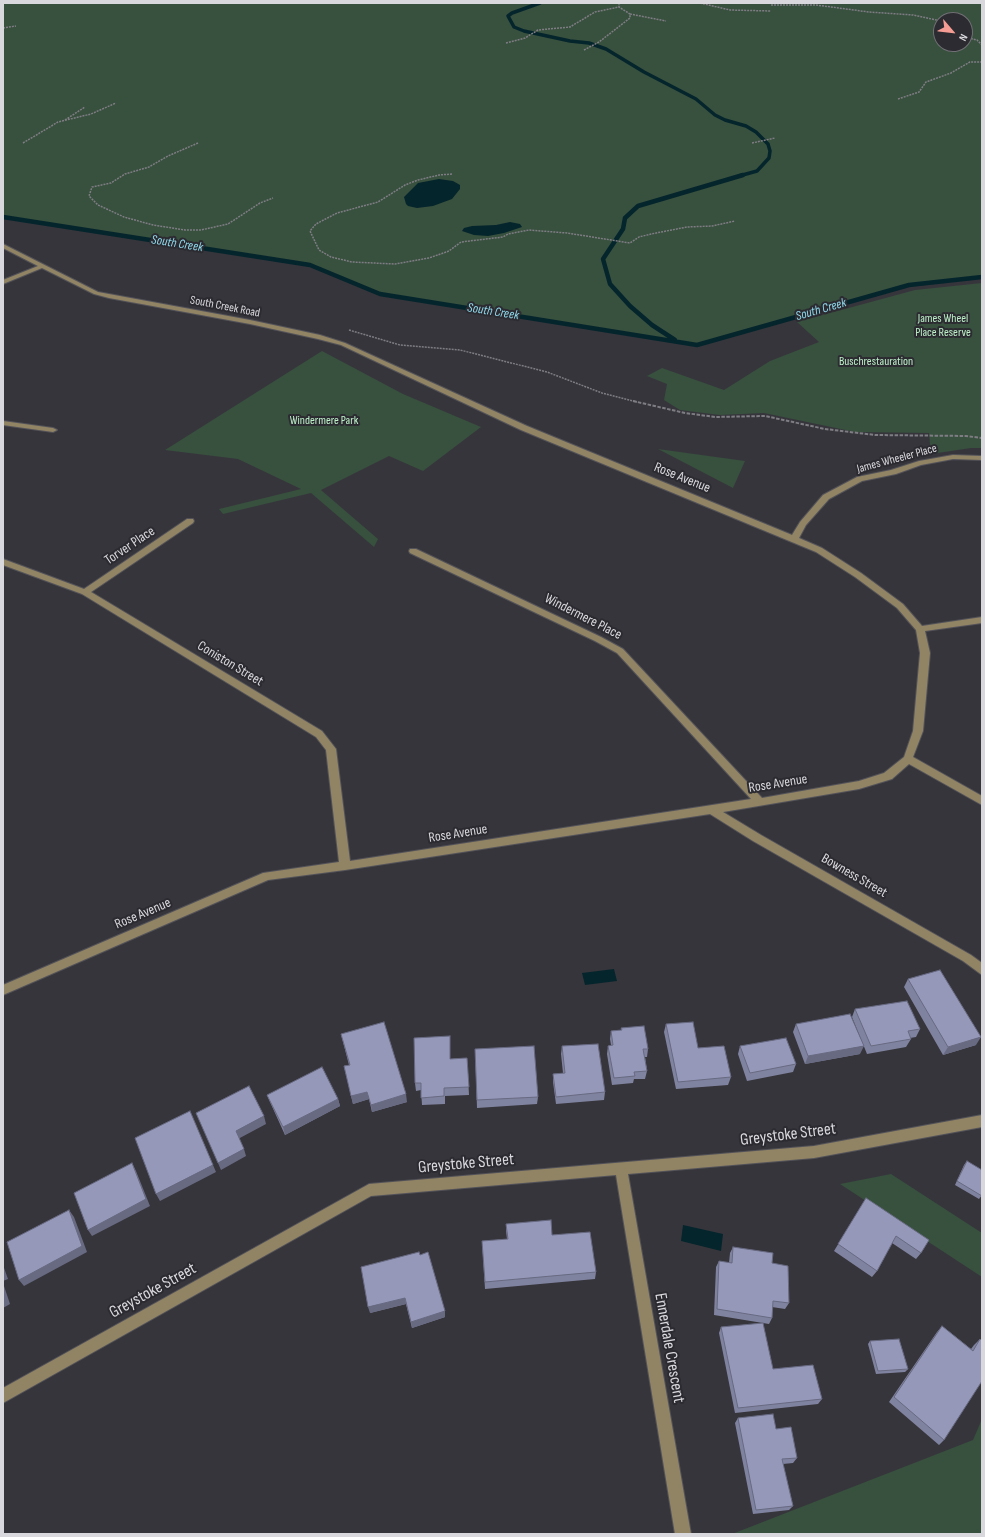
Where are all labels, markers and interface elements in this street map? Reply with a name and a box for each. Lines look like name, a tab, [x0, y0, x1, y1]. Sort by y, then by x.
north arrow	[933, 12, 973, 52]
text: N	[956, 32, 970, 43]
water label: South Creek	[150, 232, 204, 256]
street label: South Creek Road	[189, 293, 261, 321]
water label: South Creek	[794, 295, 848, 325]
water label: South Creek	[466, 300, 520, 324]
park label: James Wheel Place Reserve	[915, 312, 971, 340]
park label: Buschrestauration	[839, 355, 913, 369]
park label: Windermere Park	[290, 414, 358, 428]
street label: James Wheeler Place	[855, 441, 939, 477]
street label: Rose Avenue	[651, 459, 713, 497]
street label: Torver Place	[102, 523, 158, 569]
street label: Windermere Place	[542, 590, 624, 644]
street label: Coniston Street	[194, 638, 266, 690]
street label: Rose Avenue	[747, 771, 809, 797]
street label: Rose Avenue	[427, 821, 489, 847]
street label: Bowness Street	[818, 850, 890, 902]
street label: Rose Avenue	[112, 895, 174, 933]
street label: Greystoke Street	[739, 1119, 837, 1151]
street label: Greystoke Street	[417, 1150, 515, 1178]
street label: Greystoke Street	[106, 1259, 200, 1323]
street label: Ennerdale Crescent	[649, 1291, 689, 1405]

